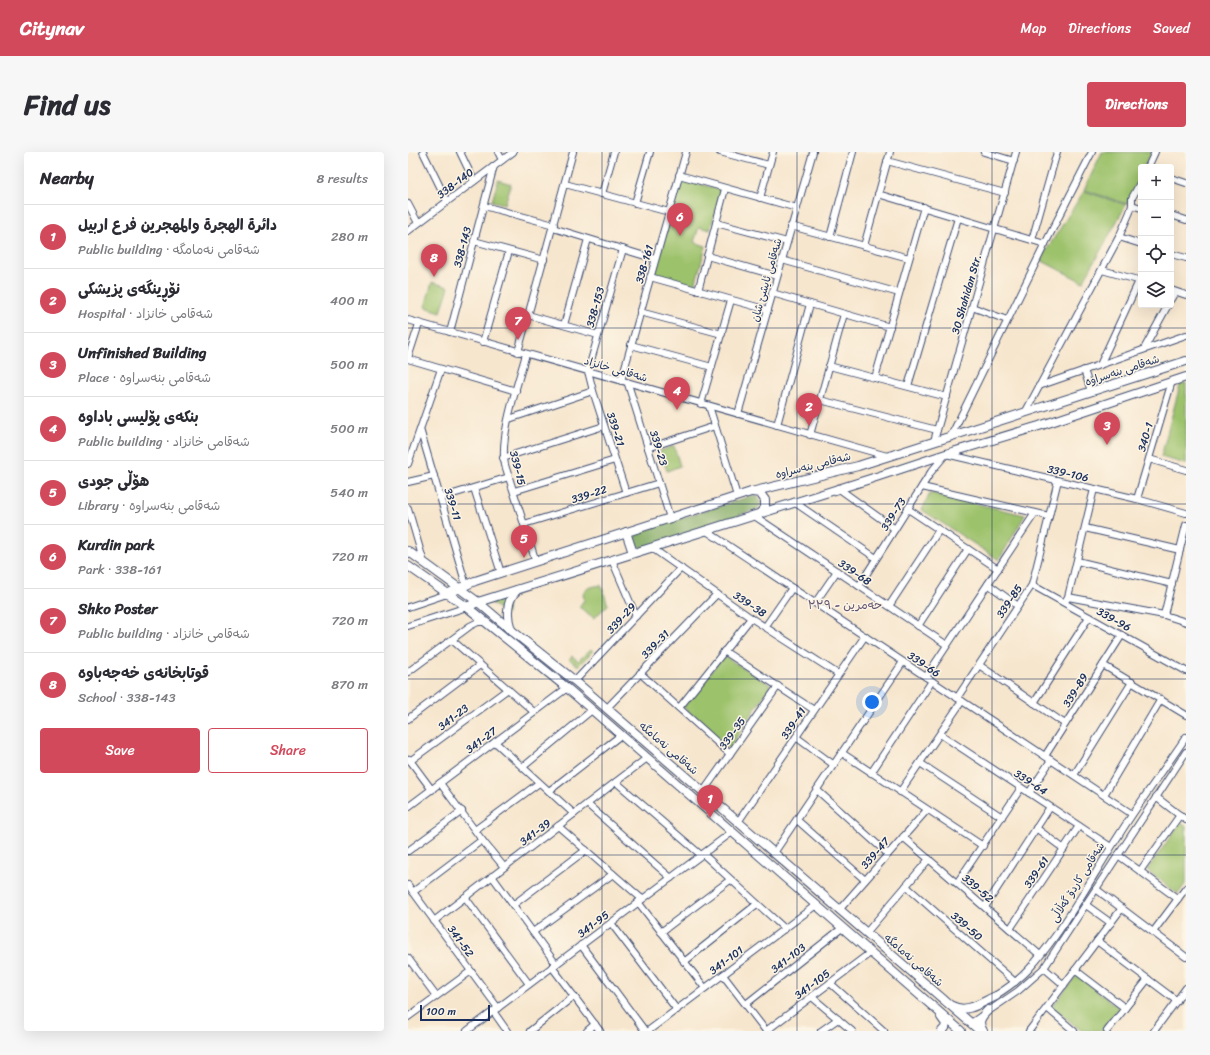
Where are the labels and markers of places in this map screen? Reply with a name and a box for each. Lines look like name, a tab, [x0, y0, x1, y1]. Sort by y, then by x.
pin: 6	[667, 203, 693, 236]
pin: 8	[421, 244, 447, 277]
pin: 7	[505, 307, 531, 340]
pin: 4	[664, 377, 690, 410]
pin: 2	[796, 393, 822, 426]
pin: 3	[1094, 412, 1120, 445]
pin: 5	[511, 525, 537, 558]
pin: 1	[697, 785, 723, 818]

